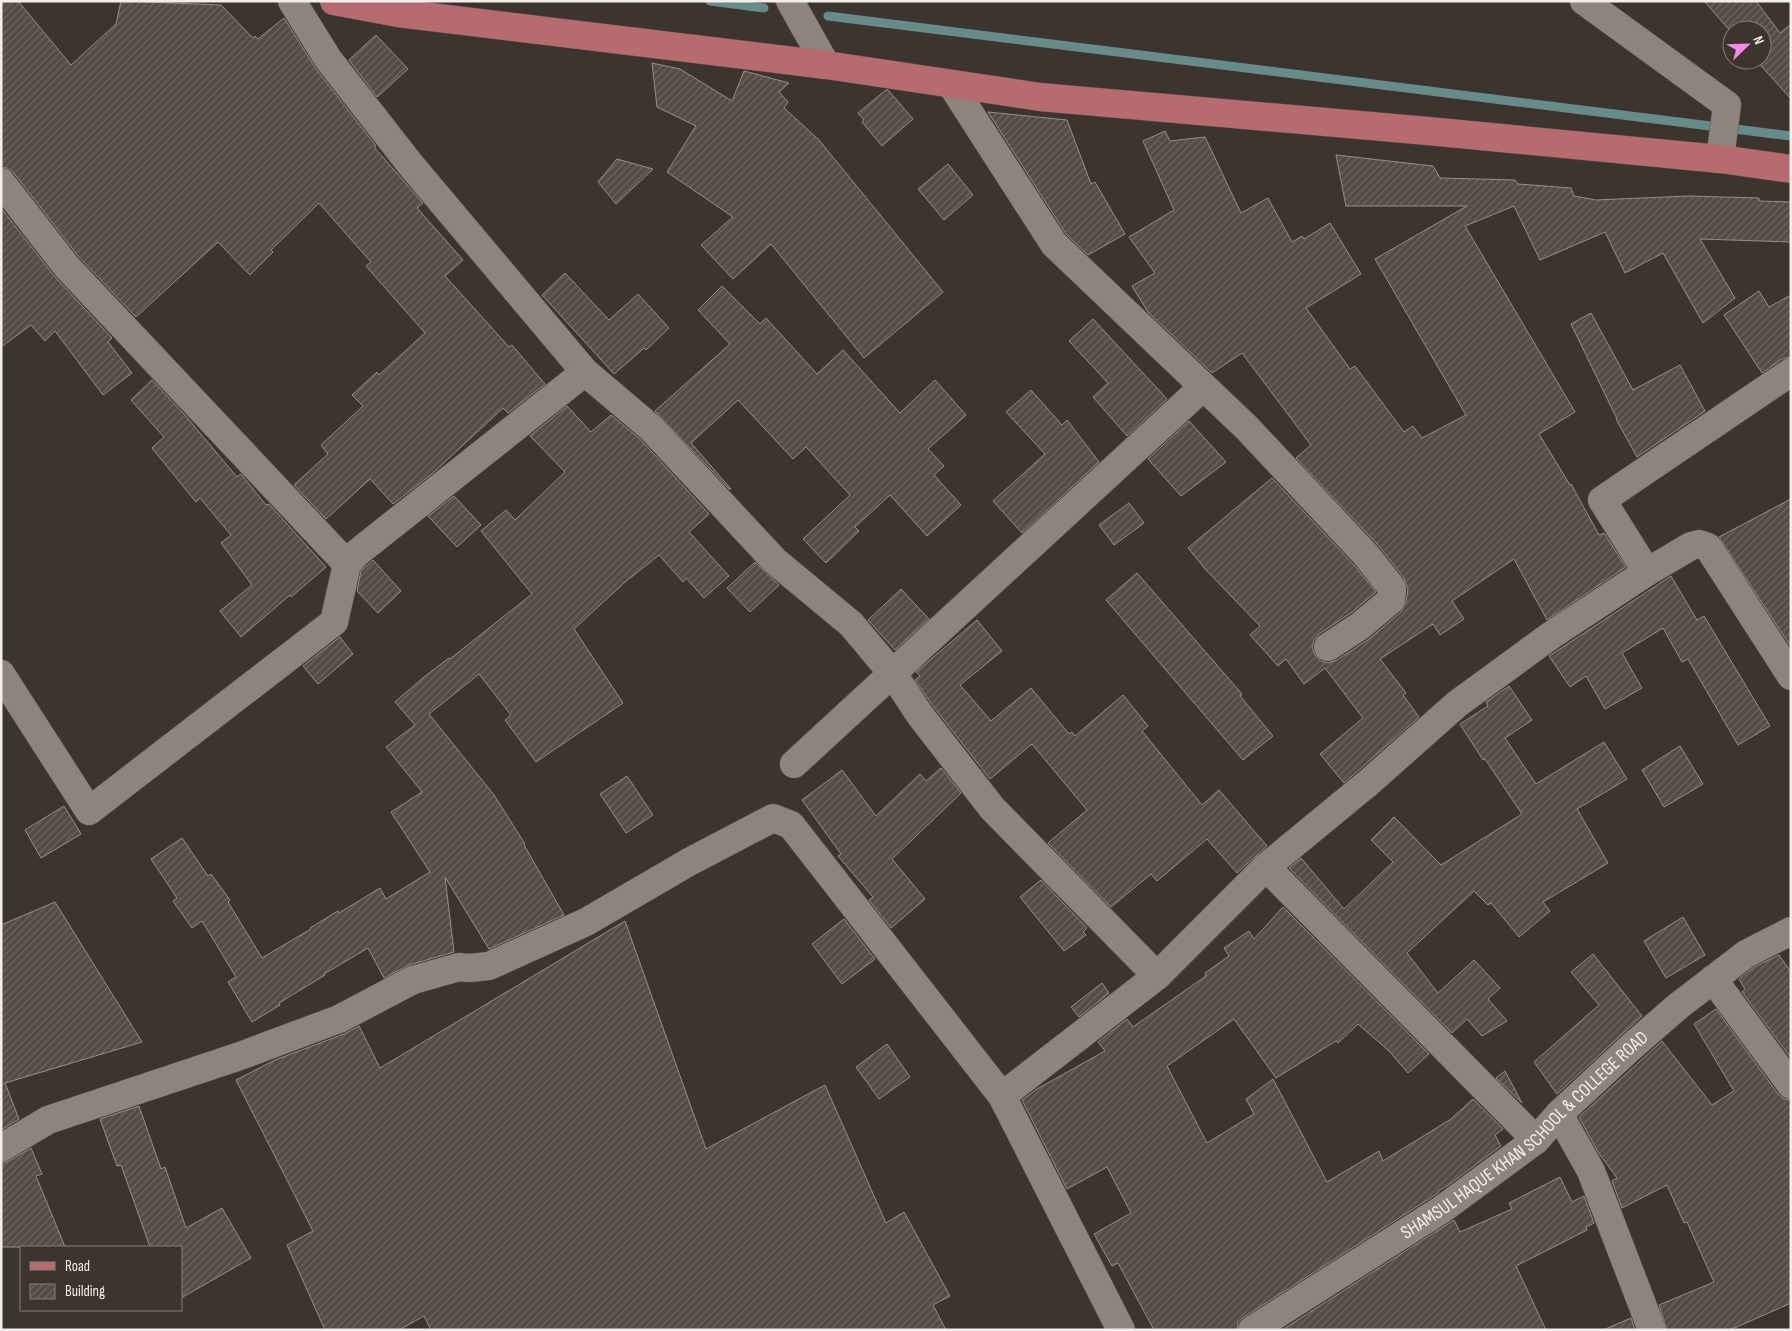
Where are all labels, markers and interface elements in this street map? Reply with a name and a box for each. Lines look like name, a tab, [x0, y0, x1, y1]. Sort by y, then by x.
north arrow	[1722, 20, 1772, 70]
text: N	[1749, 33, 1768, 47]
street label: SHAMSUL HAQUE KHAN SCHOOL & COLLEGE ROAD	[1396, 1026, 1653, 1244]
legend	[20, 1246, 182, 1311]
text: Road	[65, 1257, 90, 1276]
text: Building	[65, 1282, 105, 1301]

